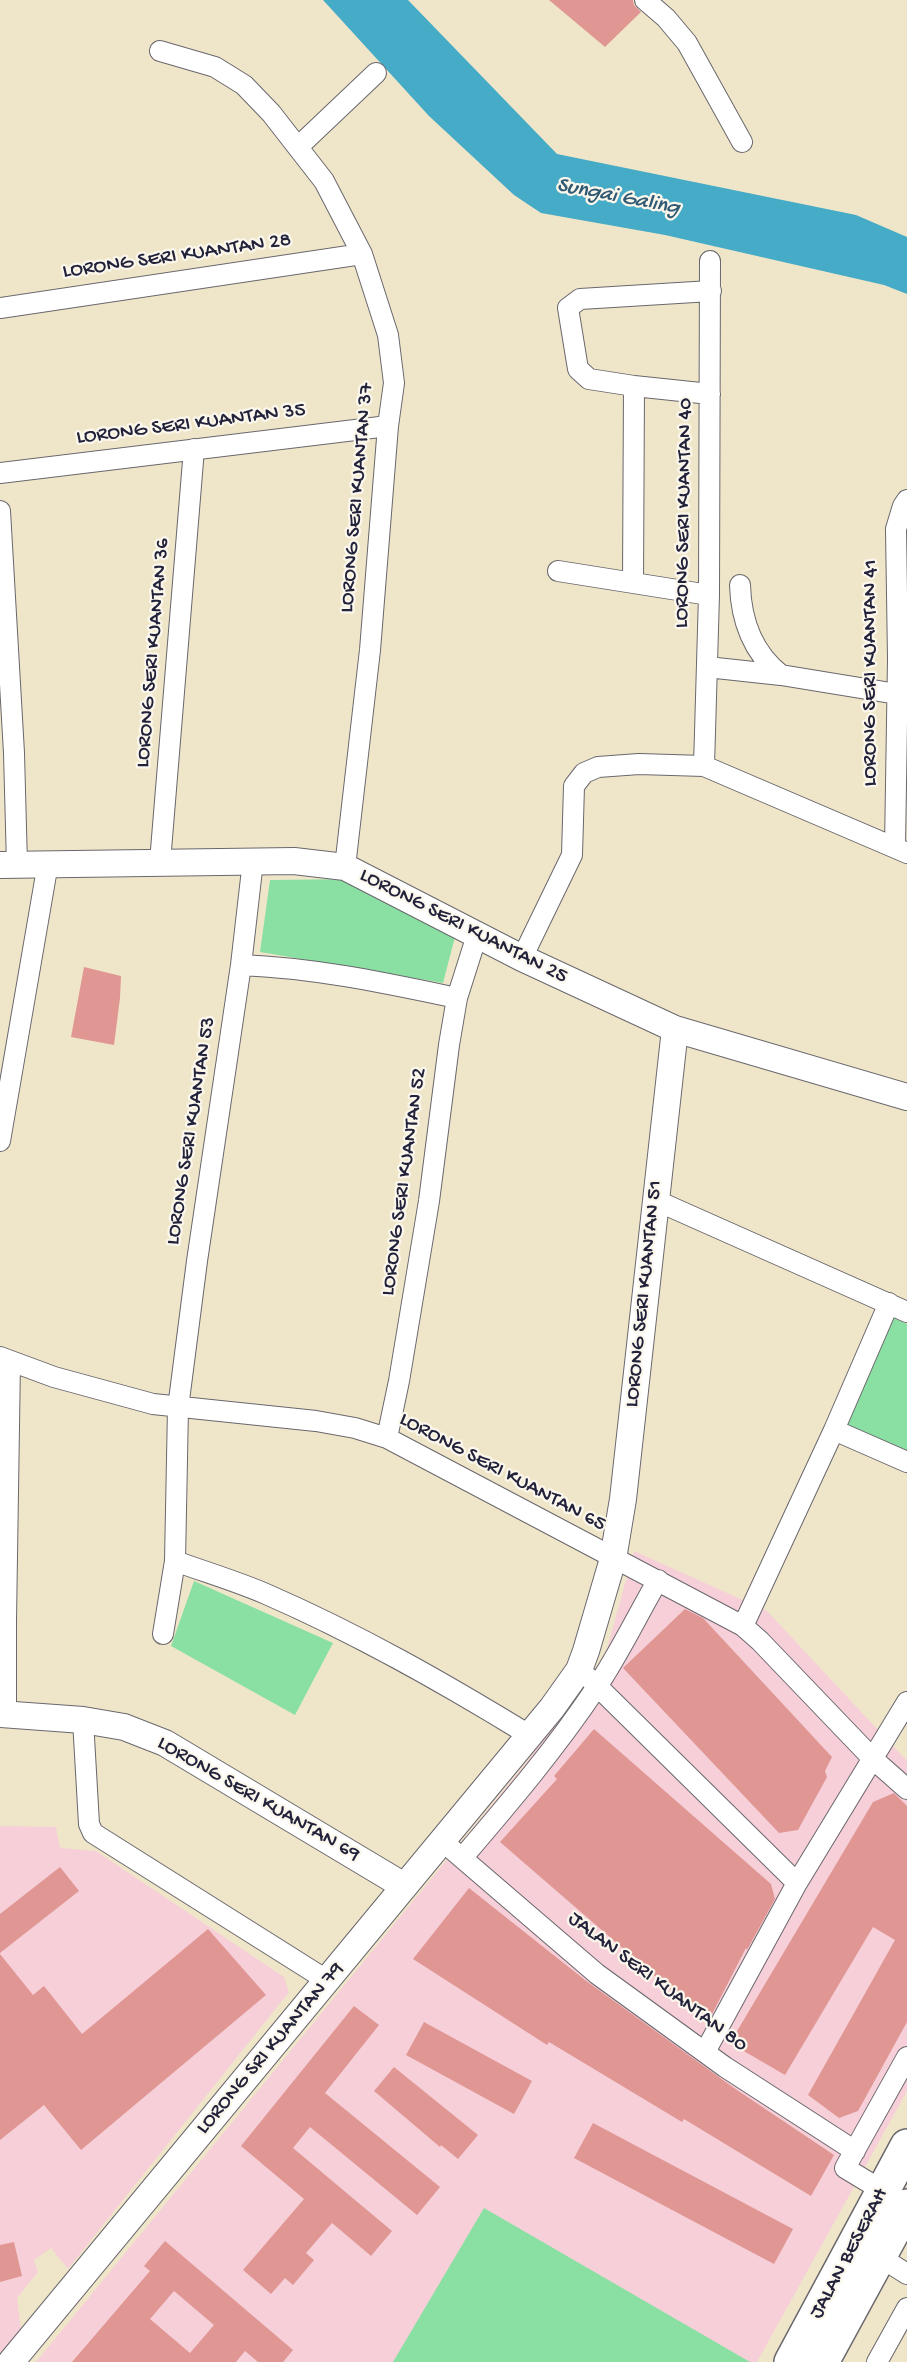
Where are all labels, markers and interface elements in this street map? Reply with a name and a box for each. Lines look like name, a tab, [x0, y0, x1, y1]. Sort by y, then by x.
water label: Sungai Galing	[554, 173, 682, 223]
street label: LORONG SERI KUANTAN 28	[61, 228, 293, 286]
street label: LORONG SERI KUANTAN 37	[335, 382, 381, 614]
street label: LORONG SERI KUANTAN 35	[75, 398, 307, 452]
street label: LORONG SERI KUANTAN 40	[670, 398, 700, 628]
street label: LORONG SERI KUANTAN 36	[131, 537, 177, 769]
street label: LORONG SERI KUANTAN 41	[859, 559, 885, 787]
street label: LORONG SERI KUANTAN 25	[355, 864, 571, 990]
street label: LORONG SERI KUANTAN 53	[162, 1015, 222, 1247]
street label: LORONG SERI KUANTAN 52	[377, 1066, 433, 1298]
street label: LORONG SERI KUANTAN 51	[621, 1179, 669, 1409]
street label: LORONG SERI KUANTAN 65	[394, 1408, 610, 1538]
street label: LORONG SERI KUANTAN 69	[152, 1732, 364, 1868]
street label: JALAN SERI KUANTAN 80	[562, 1907, 752, 2059]
street label: LORONG SRI KUANTAN 79	[192, 1958, 350, 2140]
street label: JALAN BESERAH	[805, 2184, 895, 2324]

